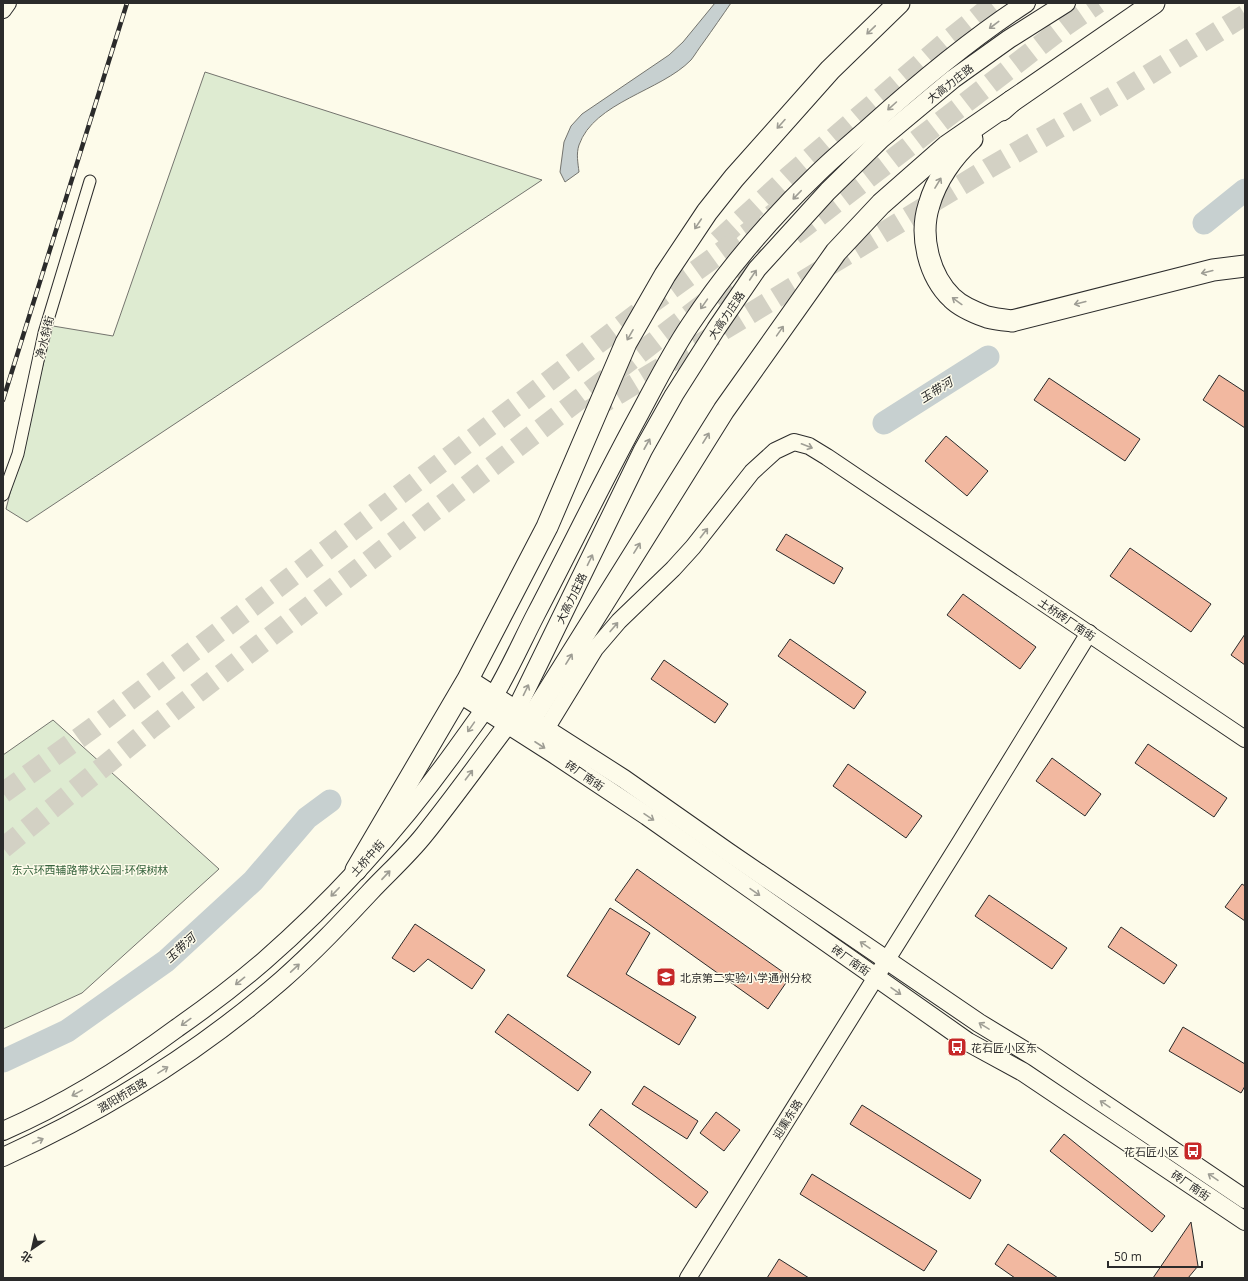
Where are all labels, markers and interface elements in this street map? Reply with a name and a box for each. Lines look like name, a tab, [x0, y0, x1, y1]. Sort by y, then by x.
one-way arrow	[988, 20, 999, 29]
one-way arrow	[866, 25, 876, 35]
street label: 大高力庄路	[924, 60, 976, 106]
one-way arrow	[888, 101, 898, 110]
one-way arrow	[776, 119, 786, 129]
one-way arrow	[934, 177, 942, 189]
one-way arrow	[793, 189, 802, 199]
one-way arrow	[694, 219, 703, 230]
one-way arrow	[1200, 268, 1213, 276]
one-way arrow	[749, 269, 757, 280]
street label: 大高力庄路	[704, 288, 748, 342]
one-way arrow	[952, 297, 963, 305]
one-way arrow	[700, 299, 708, 310]
one-way arrow	[1074, 300, 1087, 308]
street label: 净水斜街	[31, 314, 57, 360]
one-way arrow	[776, 326, 784, 337]
one-way arrow	[626, 329, 634, 341]
water label: 玉带河	[916, 372, 957, 407]
one-way arrow	[703, 432, 711, 444]
one-way arrow	[643, 438, 651, 450]
one-way arrow	[801, 443, 813, 451]
one-way arrow	[699, 527, 708, 538]
one-way arrow	[634, 542, 642, 554]
one-way arrow	[587, 555, 594, 567]
street label: 大高力庄路	[552, 570, 590, 626]
street label: 土桥砖厂南街	[1035, 594, 1099, 644]
one-way arrow	[609, 621, 618, 632]
one-way arrow	[565, 653, 573, 665]
one-way arrow	[523, 684, 530, 696]
one-way arrow	[467, 721, 475, 732]
one-way arrow	[535, 741, 546, 749]
street label: 砖厂南街	[563, 756, 607, 794]
one-way arrow	[464, 770, 473, 781]
one-way arrow	[643, 813, 654, 821]
street label: 土桥中街	[347, 837, 387, 879]
park label: 东六环西辅路带状公园·环保树林	[12, 862, 168, 877]
one-way arrow	[381, 870, 391, 880]
one-way arrow	[331, 887, 340, 897]
one-way arrow	[749, 888, 760, 896]
water label: 玉带河	[161, 928, 201, 966]
street label: 砖厂南街	[829, 941, 873, 979]
one-way arrow	[860, 941, 871, 949]
one-way arrow	[290, 963, 300, 973]
school or university icon: 北京第二实验小学通州分校	[655, 966, 677, 988]
place label: 北京第二实验小学通州分校	[680, 970, 812, 985]
one-way arrow	[235, 976, 246, 985]
one-way arrow	[890, 987, 901, 995]
one-way arrow	[180, 1018, 191, 1026]
one-way arrow	[978, 1021, 990, 1029]
bus stop icon: 花石匠小区东	[946, 1036, 968, 1058]
place label: 花石匠小区东	[971, 1040, 1037, 1055]
one-way arrow	[158, 1065, 169, 1074]
street label: 潞阳桥西路	[95, 1074, 149, 1116]
one-way arrow	[71, 1089, 83, 1097]
street label: 迎熏东路	[769, 1096, 805, 1142]
one-way arrow	[1100, 1100, 1111, 1108]
one-way arrow	[32, 1137, 44, 1144]
bus stop icon: 花石匠小区	[1182, 1140, 1204, 1162]
place label: 花石匠小区	[1124, 1144, 1179, 1159]
street label: 砖厂南街	[1169, 1166, 1213, 1204]
one-way arrow	[1207, 1173, 1218, 1181]
north arrow	[12, 1229, 52, 1269]
scale bar	[1108, 1243, 1202, 1269]
text: 北	[17, 1248, 35, 1267]
text: 50 m	[1114, 1248, 1142, 1265]

